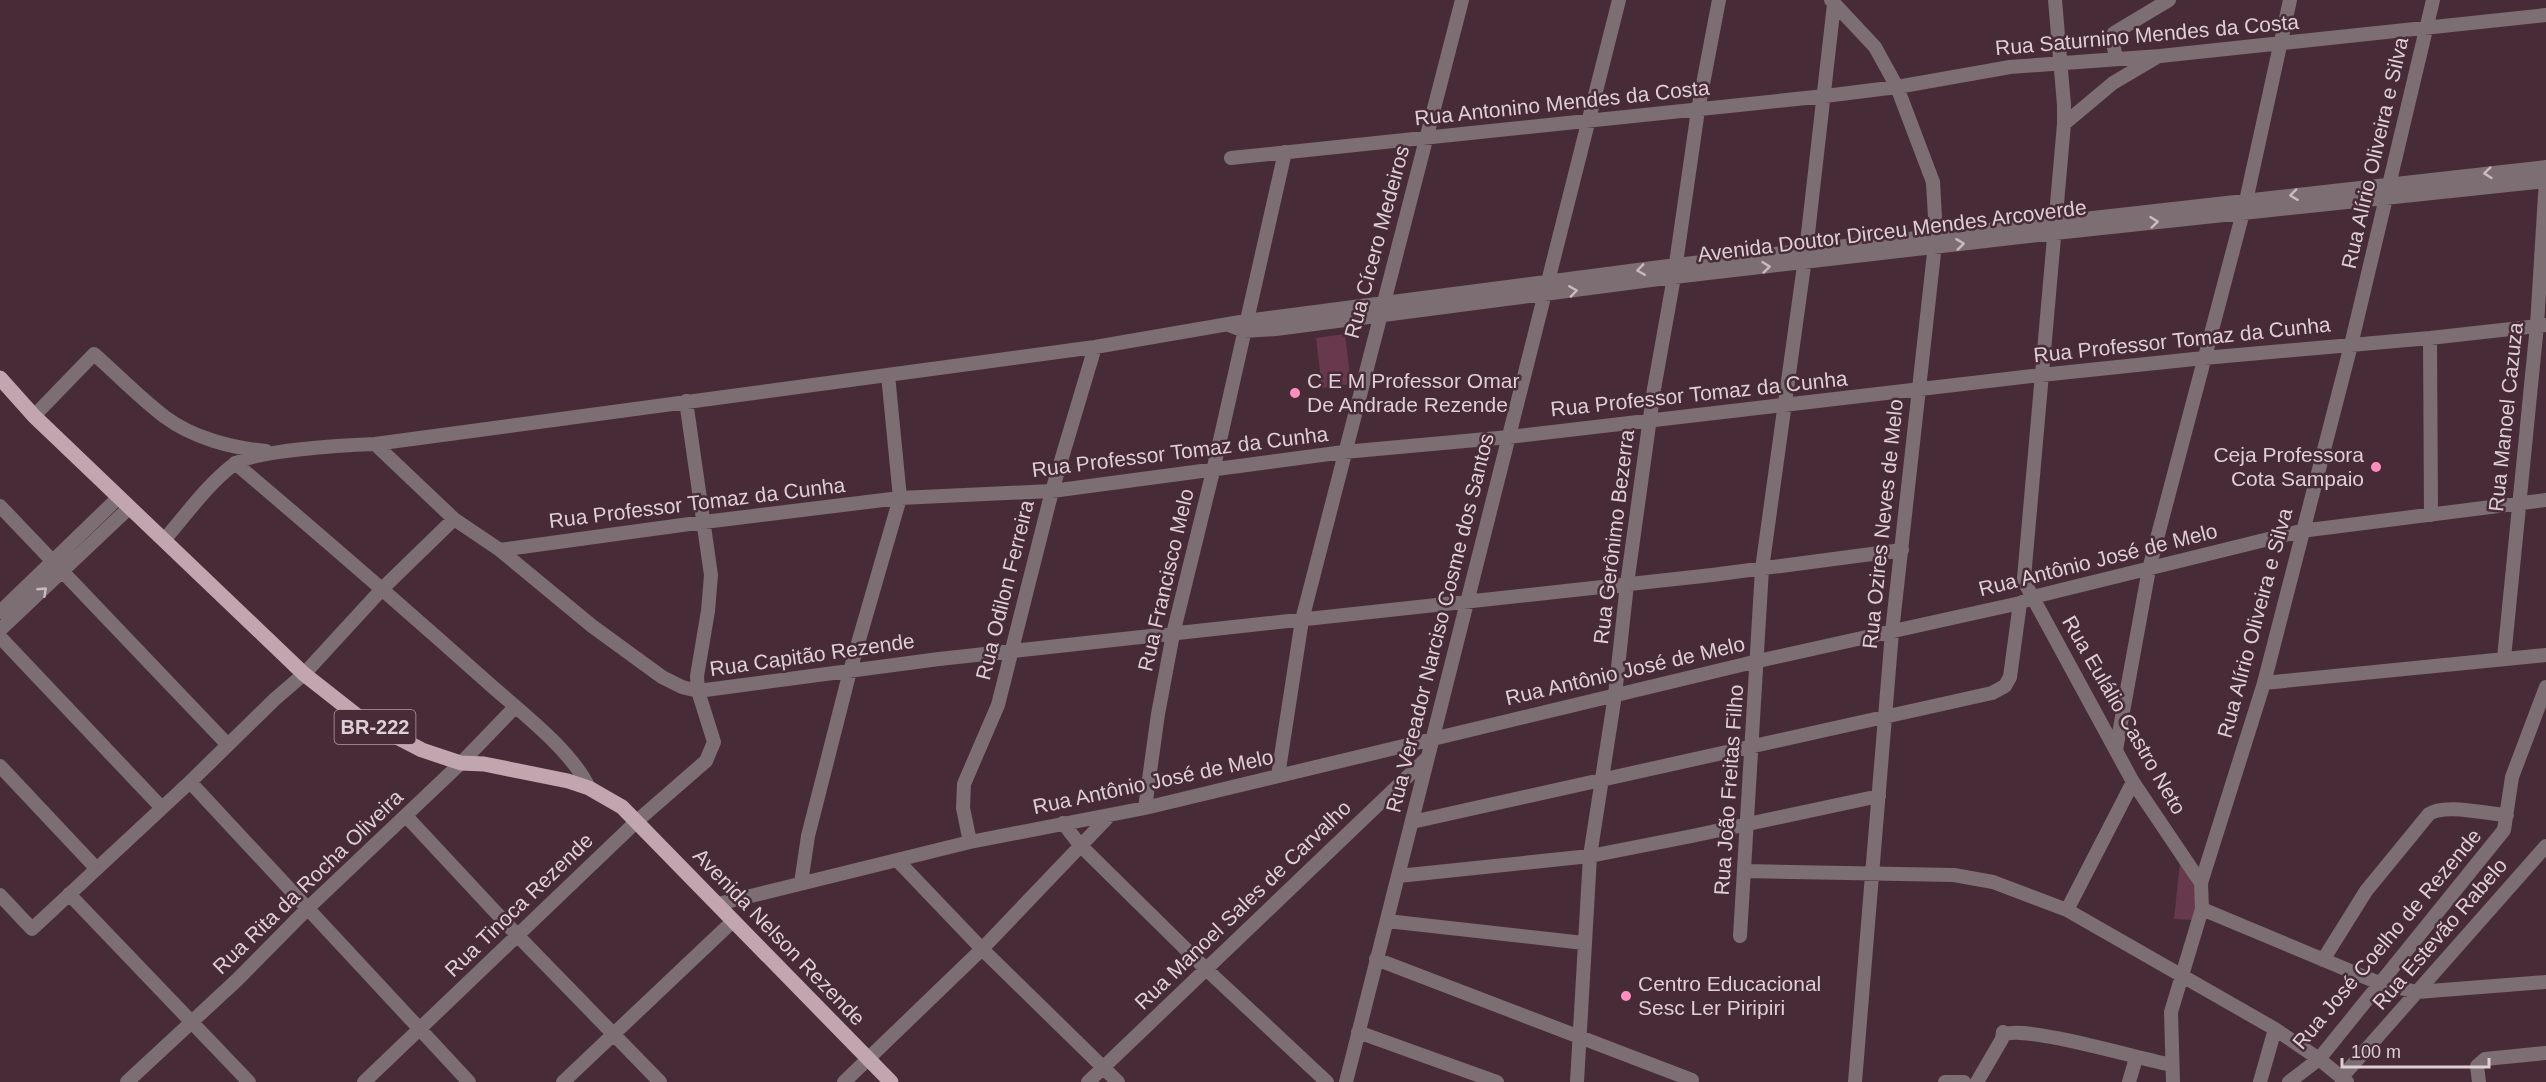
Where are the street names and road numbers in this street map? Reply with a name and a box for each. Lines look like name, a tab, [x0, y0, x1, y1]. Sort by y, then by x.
street label: Rua Saturnino Mendes da Costa	[1994, 10, 2300, 59]
street label: Rua Alírio Oliveira e Silva	[2337, 35, 2412, 271]
street label: Rua Antonino Mendes da Costa	[1413, 76, 1711, 129]
street label: Rua Cícero Medeiros	[1340, 143, 1413, 341]
street label: Avenida Doutor Dirceu Mendes Arcoverde	[1696, 195, 2088, 266]
street label: Rua Professor Tomaz da Cunha	[2032, 312, 2332, 367]
street label: Rua Manoel Cazuza	[2484, 321, 2527, 513]
street label: Rua Professor Tomaz da Cunha	[1549, 366, 1849, 421]
street label: Rua Ozires Neves de Melo	[1858, 398, 1907, 650]
street label: Rua Professor Tomaz da Cunha	[1030, 422, 1330, 481]
street label: Rua Gerônimo Bezerra	[1589, 428, 1638, 646]
street label: Rua Vereador Narciso Cosme dos Santos	[1381, 431, 1498, 815]
street label: Rua Professor Tomaz da Cunha	[547, 473, 847, 532]
street label: Rua Francisco Melo	[1133, 486, 1198, 673]
street label: Rua Odilon Ferreira	[971, 497, 1038, 682]
street label: Rua Alírio Oliveira e Silva	[2213, 505, 2296, 740]
street label: Rua Antônio José de Melo	[1976, 519, 2220, 600]
street label: Rua Eulálio Castro Neto	[2058, 611, 2191, 818]
street label: Rua Capitão Rezende	[708, 629, 916, 680]
street label: Rua Antônio José de Melo	[1503, 632, 1747, 709]
street label: Rua João Freitas Filho	[1710, 684, 1747, 896]
road number: BR-222	[334, 710, 416, 744]
street label: Rua Antônio José de Melo	[1031, 745, 1275, 818]
street label: Rua Rita da Rocha Oliveira	[208, 785, 407, 978]
street label: Rua Manoel Sales de Carvalho	[1130, 795, 1355, 1014]
street label: Rua José Coelho de Rezende	[2288, 824, 2485, 1053]
street label: Rua Tinoca Rezende	[440, 828, 597, 981]
street label: Avenida Nelson Rezende	[689, 844, 870, 1030]
street label: Rua Estevão Rabelo	[2368, 853, 2511, 1014]

